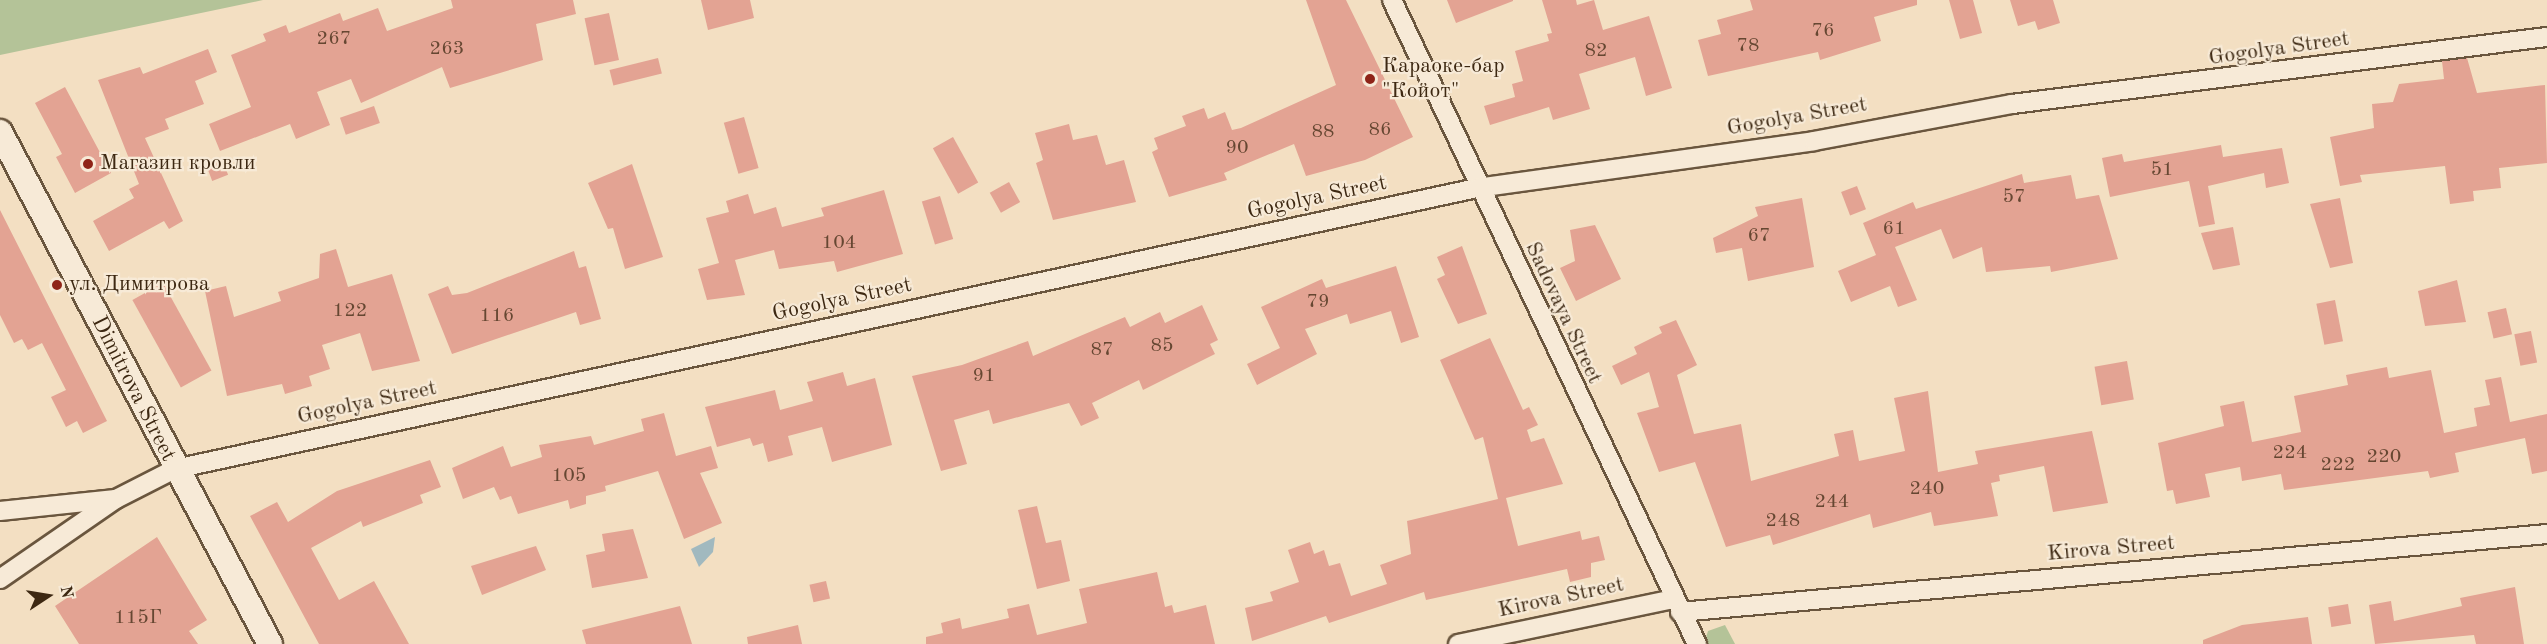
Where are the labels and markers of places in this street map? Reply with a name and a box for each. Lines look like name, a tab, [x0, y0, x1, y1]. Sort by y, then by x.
place label: Караоке-бар "Койот"	[1382, 53, 1505, 104]
marker: Караоке-бар "Койот"	[1363, 72, 1377, 86]
place label: Магазин кровли	[100, 151, 255, 177]
marker: Магазин кровли	[81, 157, 95, 171]
place label: ул. Димитрова	[69, 272, 210, 298]
marker: ул. Димитрова	[50, 278, 64, 292]

